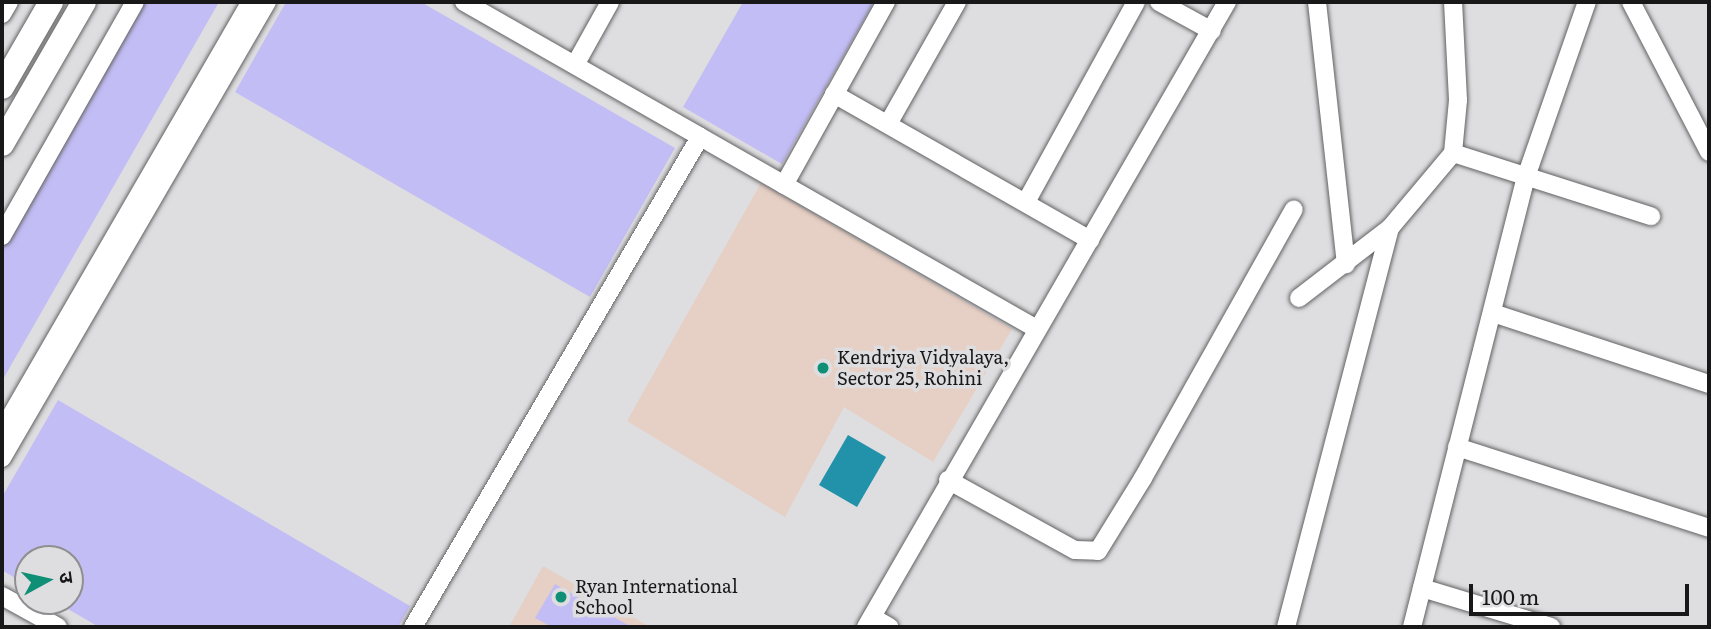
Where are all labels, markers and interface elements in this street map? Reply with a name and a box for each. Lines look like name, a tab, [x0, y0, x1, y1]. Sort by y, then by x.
place label: Kendriya Vidyalaya, Sector 25, Rohini	[837, 347, 1009, 390]
marker: Kendriya Vidyalaya, Sector 25, Rohini	[815, 360, 831, 376]
north arrow	[14, 545, 84, 615]
text: उ	[53, 570, 82, 585]
scale bar	[1473, 570, 1694, 614]
place label: Ryan International School	[575, 576, 738, 618]
text: 100 m	[1482, 580, 1539, 611]
marker: Ryan International School	[553, 589, 569, 605]

